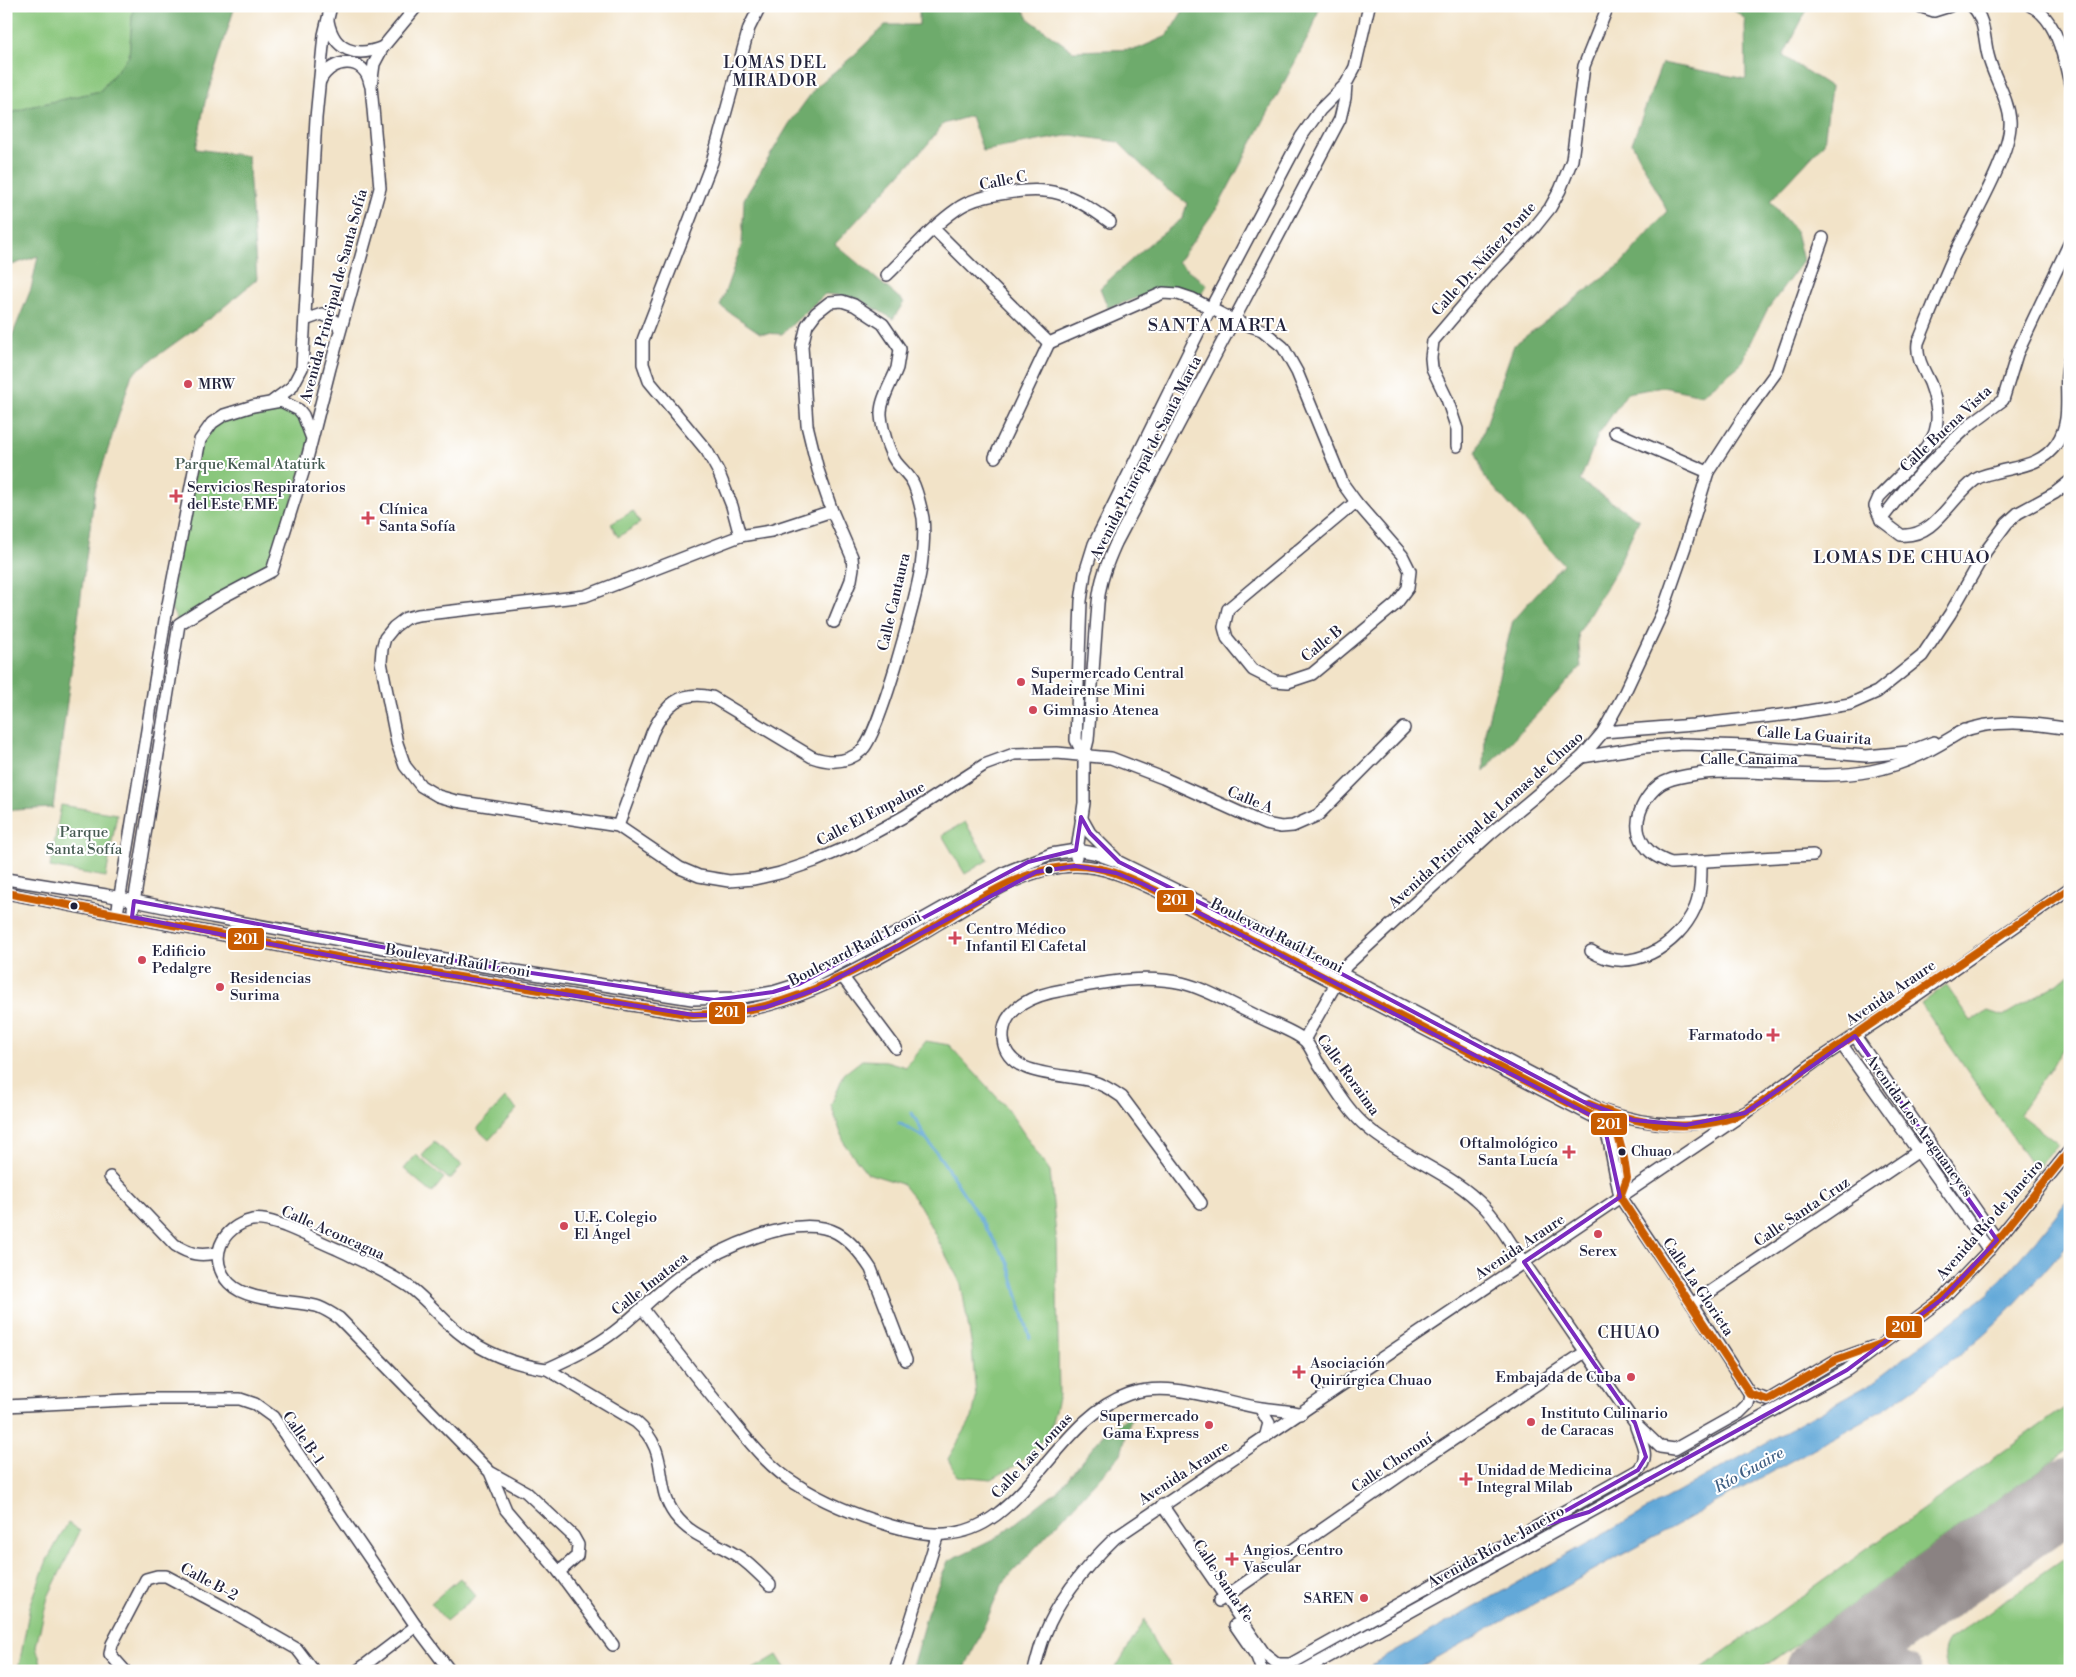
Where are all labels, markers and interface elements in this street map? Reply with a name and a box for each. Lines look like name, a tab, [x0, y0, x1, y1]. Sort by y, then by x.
district label: LOMAS DEL MIRADOR	[723, 53, 827, 91]
street label: Calle C	[978, 167, 1028, 195]
street label: Avenida Principal de Santa Sofía	[296, 187, 372, 406]
street label: Calle Dr. Núñez Ponte	[1428, 198, 1540, 320]
district label: SANTA MARTA	[1148, 314, 1288, 337]
street label: Avenida Principal de Santa Marta	[1086, 353, 1206, 564]
place label: MRW	[198, 375, 235, 394]
marker: MRW	[182, 378, 194, 390]
street label: Calle Buena Vista	[1896, 381, 1996, 476]
park label: Parque Kemal Atatürk	[175, 455, 326, 474]
place label: Servicios Respiratorios del Este EME	[187, 478, 346, 514]
marker: Servicios Respiratorios del Este EME	[169, 489, 183, 503]
place label: Clínica Santa Sofía	[379, 500, 456, 536]
marker: Clínica Santa Sofía	[361, 511, 375, 525]
district label: LOMAS DE CHUAO	[1813, 546, 1991, 569]
street label: Calle Cantaura	[873, 551, 915, 653]
street label: Calle B	[1297, 622, 1347, 666]
place label: Supermercado Central Madeirense Mini	[1031, 664, 1185, 700]
marker: Supermercado Central Madeirense Mini	[1015, 676, 1027, 688]
place label: Gimnasio Atenea	[1043, 701, 1159, 720]
marker: Gimnasio Atenea	[1027, 704, 1039, 716]
street label: Calle La Guairita	[1756, 723, 1872, 750]
street label: Avenida Principal de Lomas de Chuao	[1384, 727, 1587, 913]
street label: Calle Canaima	[1700, 750, 1798, 769]
street label: Calle El Empalme	[813, 777, 929, 851]
street label: Calle A	[1224, 782, 1276, 818]
park label: Parque Santa Sofía	[46, 823, 123, 859]
unlabelled marker	[1044, 865, 1054, 875]
line badge: 201	[1156, 889, 1195, 913]
text: 201	[1162, 892, 1188, 910]
street label: Boulevard Raúl Leoni	[1206, 894, 1347, 978]
unlabelled marker	[69, 901, 79, 911]
street label: Boulevard Raúl Leoni	[784, 907, 925, 991]
place label: Centro Médico Infantil El Cafetal	[966, 920, 1087, 956]
line badge: 201	[227, 927, 265, 951]
text: 201	[233, 931, 259, 949]
marker: Centro Médico Infantil El Cafetal	[948, 931, 962, 945]
street label: Boulevard Raúl Leoni	[383, 940, 532, 982]
place label: Edificio Pedalgre	[152, 942, 212, 978]
marker: Edificio Pedalgre	[136, 954, 148, 966]
street label: Avenida Araure	[1842, 956, 1940, 1031]
place label: Residencias Surima	[230, 969, 311, 1005]
marker: Residencias Surima	[214, 981, 226, 993]
line badge: 201	[708, 1001, 746, 1025]
text: 201	[714, 1004, 740, 1022]
place label: Farmatodo	[1688, 1026, 1763, 1045]
marker: Farmatodo	[1767, 1029, 1779, 1041]
street label: Calle Roraima	[1312, 1031, 1384, 1120]
street label: Avenida Los Araguaneyes	[1860, 1050, 1977, 1201]
line badge: 201	[1590, 1112, 1628, 1136]
text: 201	[1596, 1116, 1622, 1134]
place label: Oftalmológico Santa Lucía	[1460, 1134, 1558, 1170]
place label: Chuao	[1631, 1143, 1672, 1161]
marker: Oftalmológico Santa Lucía	[1562, 1145, 1576, 1159]
marker: Chuao	[1617, 1147, 1627, 1157]
street label: Avenida Río de Janeiro	[1932, 1156, 2048, 1285]
street label: Calle Santa Cruz	[1750, 1173, 1854, 1251]
street label: Calle Aconcagua	[278, 1202, 388, 1264]
place label: U.E. Colegio El Ángel	[574, 1208, 657, 1244]
street label: Avenida Araure	[1471, 1210, 1569, 1285]
marker: U.E. Colegio El Ángel	[558, 1220, 570, 1232]
marker: Serex	[1592, 1228, 1604, 1240]
street label: Calle La Glorieta	[1658, 1234, 1738, 1340]
place label: Serex	[1579, 1242, 1617, 1261]
street label: Calle Imataca	[608, 1248, 692, 1320]
line badge: 201	[1885, 1315, 1923, 1339]
text: 201	[1891, 1319, 1917, 1337]
district label: CHUAO	[1598, 1323, 1660, 1343]
place label: Asociación Quirúrgica Chuao	[1309, 1354, 1432, 1390]
marker: Asociación Quirúrgica Chuao	[1292, 1365, 1306, 1379]
place label: Embajada de Cuba	[1496, 1368, 1621, 1387]
marker: Embajada de Cuba	[1625, 1371, 1637, 1383]
place label: Instituto Culinario de Caracas	[1541, 1404, 1668, 1440]
place label: Supermercado Gama Express	[1100, 1407, 1199, 1443]
street label: Calle B-1	[278, 1408, 329, 1469]
street label: Calle Las Lomas	[987, 1409, 1077, 1503]
marker: Instituto Culinario de Caracas	[1525, 1416, 1537, 1428]
marker: Supermercado Gama Express	[1203, 1419, 1215, 1431]
street label: Calle Choroní	[1348, 1428, 1437, 1497]
street label: Avenida Araure	[1134, 1437, 1233, 1510]
water label: Río Guaire	[1710, 1442, 1788, 1498]
place label: Unidad de Medicina Integral Milab	[1477, 1461, 1612, 1497]
marker: Unidad de Medicina Integral Milab	[1459, 1472, 1473, 1486]
street label: Avenida Río de Janeiro	[1423, 1501, 1568, 1593]
street label: Calle Santa Fe	[1188, 1536, 1258, 1626]
place label: Angios. Centro Vascular	[1242, 1541, 1343, 1577]
marker: Angios. Centro Vascular	[1225, 1552, 1239, 1566]
street label: Calle B-2	[177, 1559, 241, 1605]
place label: SAREN	[1303, 1589, 1354, 1608]
marker: SAREN	[1358, 1592, 1370, 1604]

